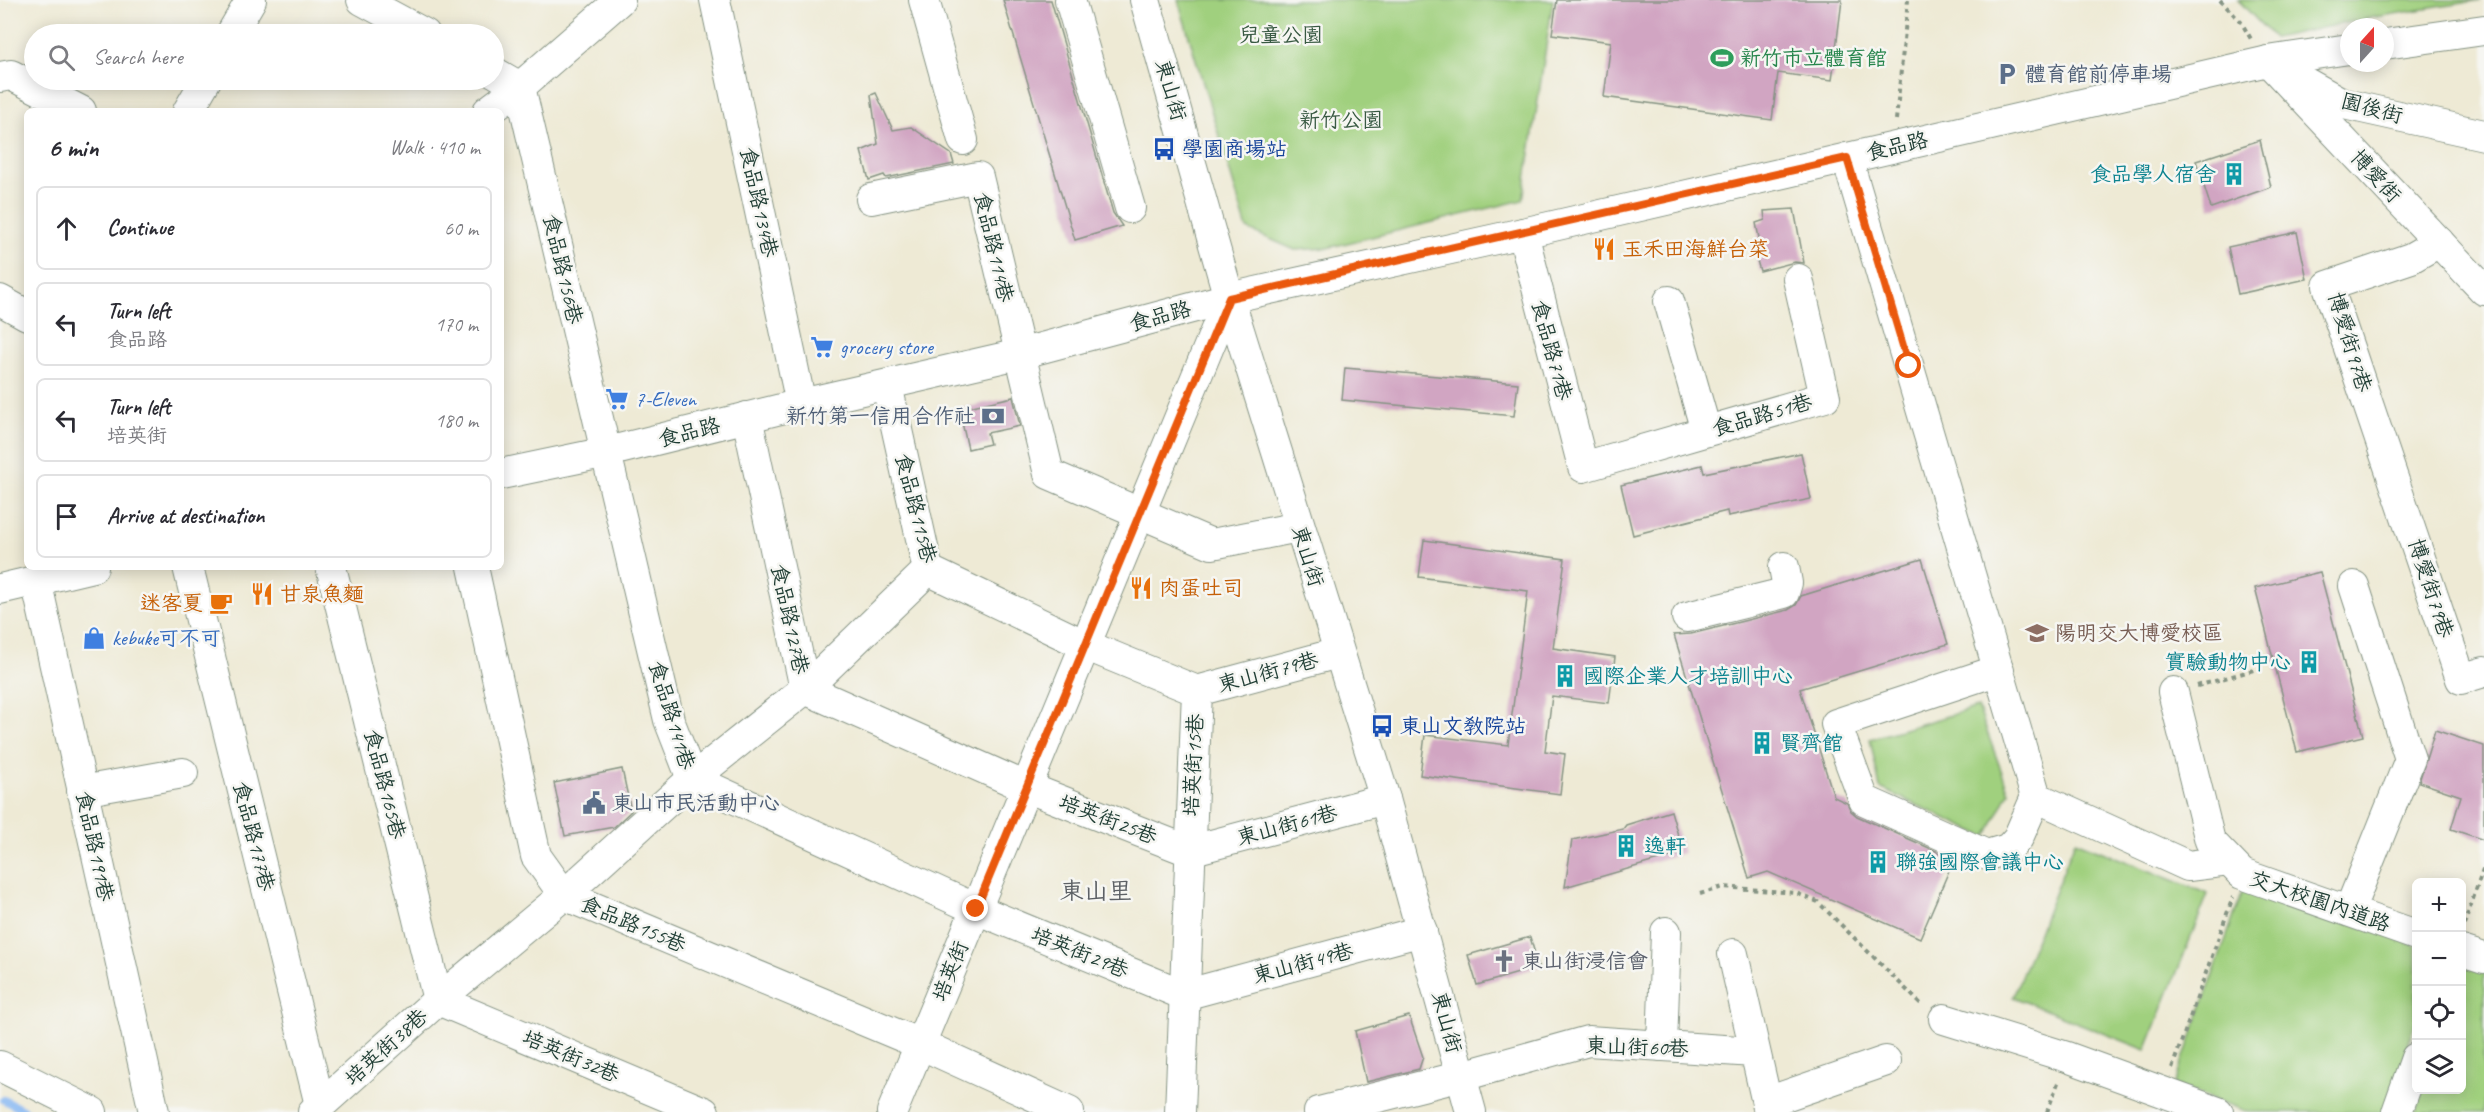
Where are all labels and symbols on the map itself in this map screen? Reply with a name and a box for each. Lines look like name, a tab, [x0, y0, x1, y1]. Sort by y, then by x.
north arrow	[2340, 18, 2394, 72]
park label: 兒童公園	[1239, 22, 1323, 48]
sports icon: 新竹市立體育館	[1709, 45, 1735, 71]
place label: 新竹市立體育館	[1740, 45, 1887, 71]
street label: 東山街	[1150, 56, 1192, 124]
parking icon: 體育館前停車場	[1994, 61, 2020, 87]
place label: 體育館前停車場	[2025, 61, 2172, 87]
street label: 園後街	[2338, 87, 2406, 129]
park label: 新竹公園	[1299, 107, 1383, 133]
street label: 食品路	[1863, 126, 1931, 166]
bus stop icon: 學園商場站	[1151, 136, 1177, 162]
place label: 學園商場站	[1182, 136, 1287, 162]
street label: 食品路134巷	[735, 144, 783, 260]
street label: 博愛街	[2345, 144, 2407, 208]
place label: 食品學人宿舍	[2090, 161, 2216, 187]
building icon: 食品學人宿舍	[2221, 161, 2247, 187]
street label: 食品路114巷	[969, 189, 1019, 305]
street label: 食品路156巷	[538, 211, 588, 327]
restaurant icon: 玉禾田海鮮台菜	[1591, 236, 1617, 262]
place label: 玉禾田海鮮台菜	[1622, 236, 1769, 262]
street label: 博愛街97巷	[2323, 289, 2377, 395]
street label: 食品路	[1126, 295, 1194, 337]
street label: 食品路71巷	[1526, 297, 1578, 403]
supermarket icon: grocery store	[809, 334, 835, 360]
place label: grocery store	[840, 334, 935, 360]
route start	[1895, 352, 1921, 378]
supermarket icon: 7-Eleven	[604, 386, 630, 412]
place label: 7-Eleven	[635, 386, 698, 412]
street label: 食品路51巷	[1709, 388, 1815, 442]
place label: 新竹第一信用合作社	[786, 403, 975, 429]
bank icon: 新竹第一信用合作社	[980, 403, 1006, 429]
street label: 食品路	[655, 412, 723, 452]
street label: 食品路115巷	[890, 450, 942, 566]
street label: 東山街	[1286, 522, 1330, 590]
street label: 博愛街79巷	[2403, 535, 2459, 641]
street label: 食品路127巷	[766, 561, 814, 677]
restaurant icon: 肉蛋吐司	[1128, 575, 1154, 601]
place label: 肉蛋吐司	[1159, 575, 1243, 601]
restaurant icon: 甘泉魚麵	[249, 581, 275, 607]
place label: 甘泉魚麵	[280, 581, 364, 607]
place label: 迷客夏	[140, 590, 203, 616]
cafe icon: 迷客夏	[208, 590, 234, 616]
school or university icon: 陽明交大博愛校區	[2024, 620, 2050, 646]
place label: 陽明交大博愛校區	[2055, 620, 2223, 646]
shop icon: kebuke可不可	[81, 625, 107, 651]
place label: kebuke可不可	[112, 625, 221, 651]
street label: 東山街79巷	[1215, 646, 1321, 698]
place label: 實驗動物中心	[2165, 649, 2291, 675]
building icon: 實驗動物中心	[2296, 649, 2322, 675]
street label: 食品路141巷	[643, 657, 701, 773]
building icon: 國際企業人才培訓中心	[1552, 663, 1578, 689]
place label: 國際企業人才培訓中心	[1583, 663, 1793, 689]
street label: 培英街15巷	[1177, 713, 1209, 817]
bus stop icon: 東山文教院站	[1369, 713, 1395, 739]
place label: 東山文教院站	[1400, 713, 1526, 739]
street label: 食品路165巷	[359, 726, 411, 842]
building icon: 賢齊館	[1749, 730, 1775, 756]
place label: 賢齊館	[1780, 730, 1843, 756]
street label: 食品路177巷	[228, 778, 280, 894]
street label: 食品路191巷	[71, 788, 119, 904]
street label: 培英街25巷	[1055, 788, 1161, 850]
public building icon: 東山市民活動中心	[581, 790, 607, 816]
place label: 東山市民活動中心	[612, 790, 780, 816]
street label: 東山街61巷	[1234, 799, 1340, 851]
building icon: 逸軒	[1613, 833, 1639, 859]
place label: 逸軒	[1644, 833, 1686, 859]
building icon: 聯強國際會議中心	[1865, 849, 1891, 875]
place label: 聯強國際會議中心	[1896, 849, 2064, 875]
street label: 交大校園內道路	[2246, 865, 2394, 937]
district label: 東山里	[1060, 876, 1132, 906]
street label: 食品路155巷	[576, 890, 690, 958]
route end	[962, 895, 988, 921]
street label: 培英街29巷	[1027, 921, 1133, 983]
street label: 培英街	[926, 937, 974, 1005]
street label: 東山街49巷	[1250, 937, 1356, 989]
church icon: 東山街浸信會	[1491, 948, 1517, 974]
place label: 東山街浸信會	[1522, 948, 1648, 974]
street label: 東山街	[1426, 988, 1468, 1056]
street label: 培英街38巷	[339, 1003, 433, 1091]
street label: 培英街32巷	[519, 1024, 623, 1088]
street label: 東山街60巷	[1585, 1032, 1689, 1062]

